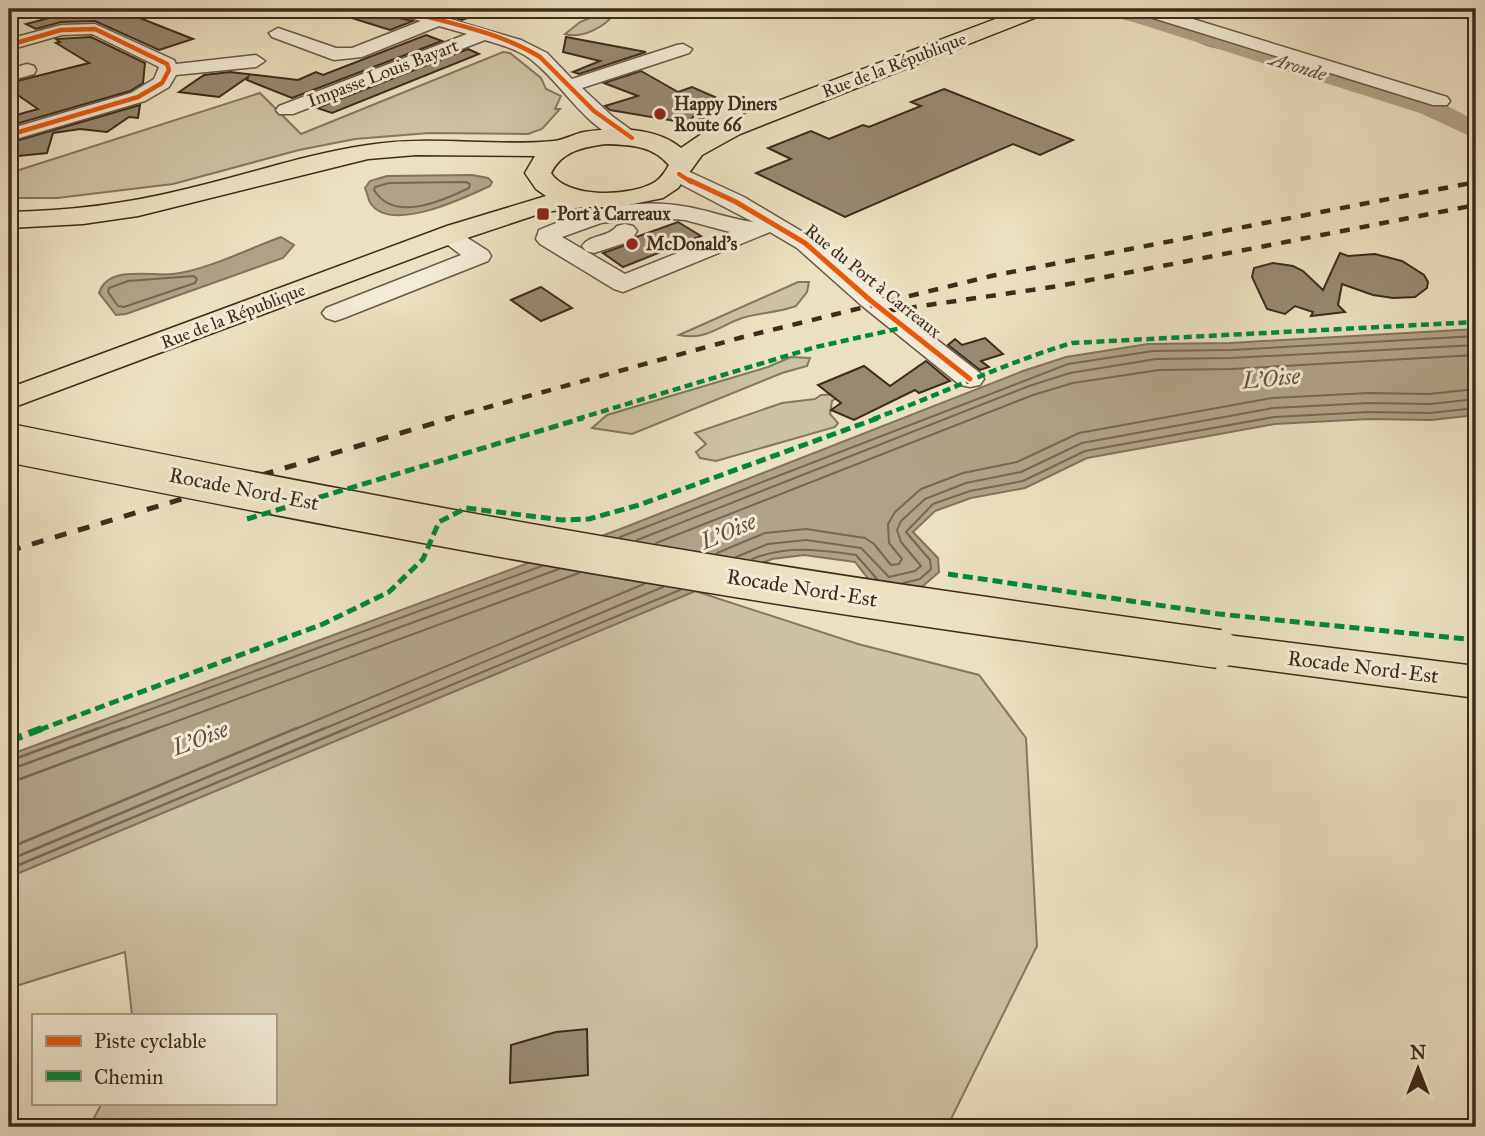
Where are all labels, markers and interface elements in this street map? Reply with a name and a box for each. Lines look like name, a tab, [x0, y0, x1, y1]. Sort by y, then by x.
street label: Rue de la République	[819, 27, 970, 104]
street label: Impasse Louis Bayart	[304, 34, 462, 112]
water label: Aronde	[1265, 46, 1330, 86]
place label: Happy Diners Route 66	[674, 93, 778, 136]
marker: Happy Diners Route 66	[652, 106, 668, 122]
place label: Port à Carreaux	[557, 203, 671, 225]
marker: Port à Carreaux	[535, 206, 551, 222]
street label: Rue du Port à Carreaux	[800, 219, 946, 343]
place label: McDonald's	[646, 233, 738, 255]
marker: McDonald's	[624, 236, 640, 252]
street label: Rue de la République	[158, 278, 309, 355]
water label: L'Oise	[1240, 361, 1301, 395]
street label: Rocade Nord-Est	[167, 462, 322, 516]
water label: L'Oise	[695, 507, 760, 556]
street label: Rocade Nord-Est	[725, 563, 880, 613]
street label: Rocade Nord-Est	[1286, 645, 1441, 689]
water label: L'Oise	[167, 714, 232, 762]
legend	[32, 1014, 276, 1104]
text: Piste cyclable	[94, 1028, 207, 1054]
north arrow	[1384, 1034, 1454, 1104]
text: N	[1410, 1041, 1426, 1064]
text: Chemin	[94, 1064, 163, 1090]

